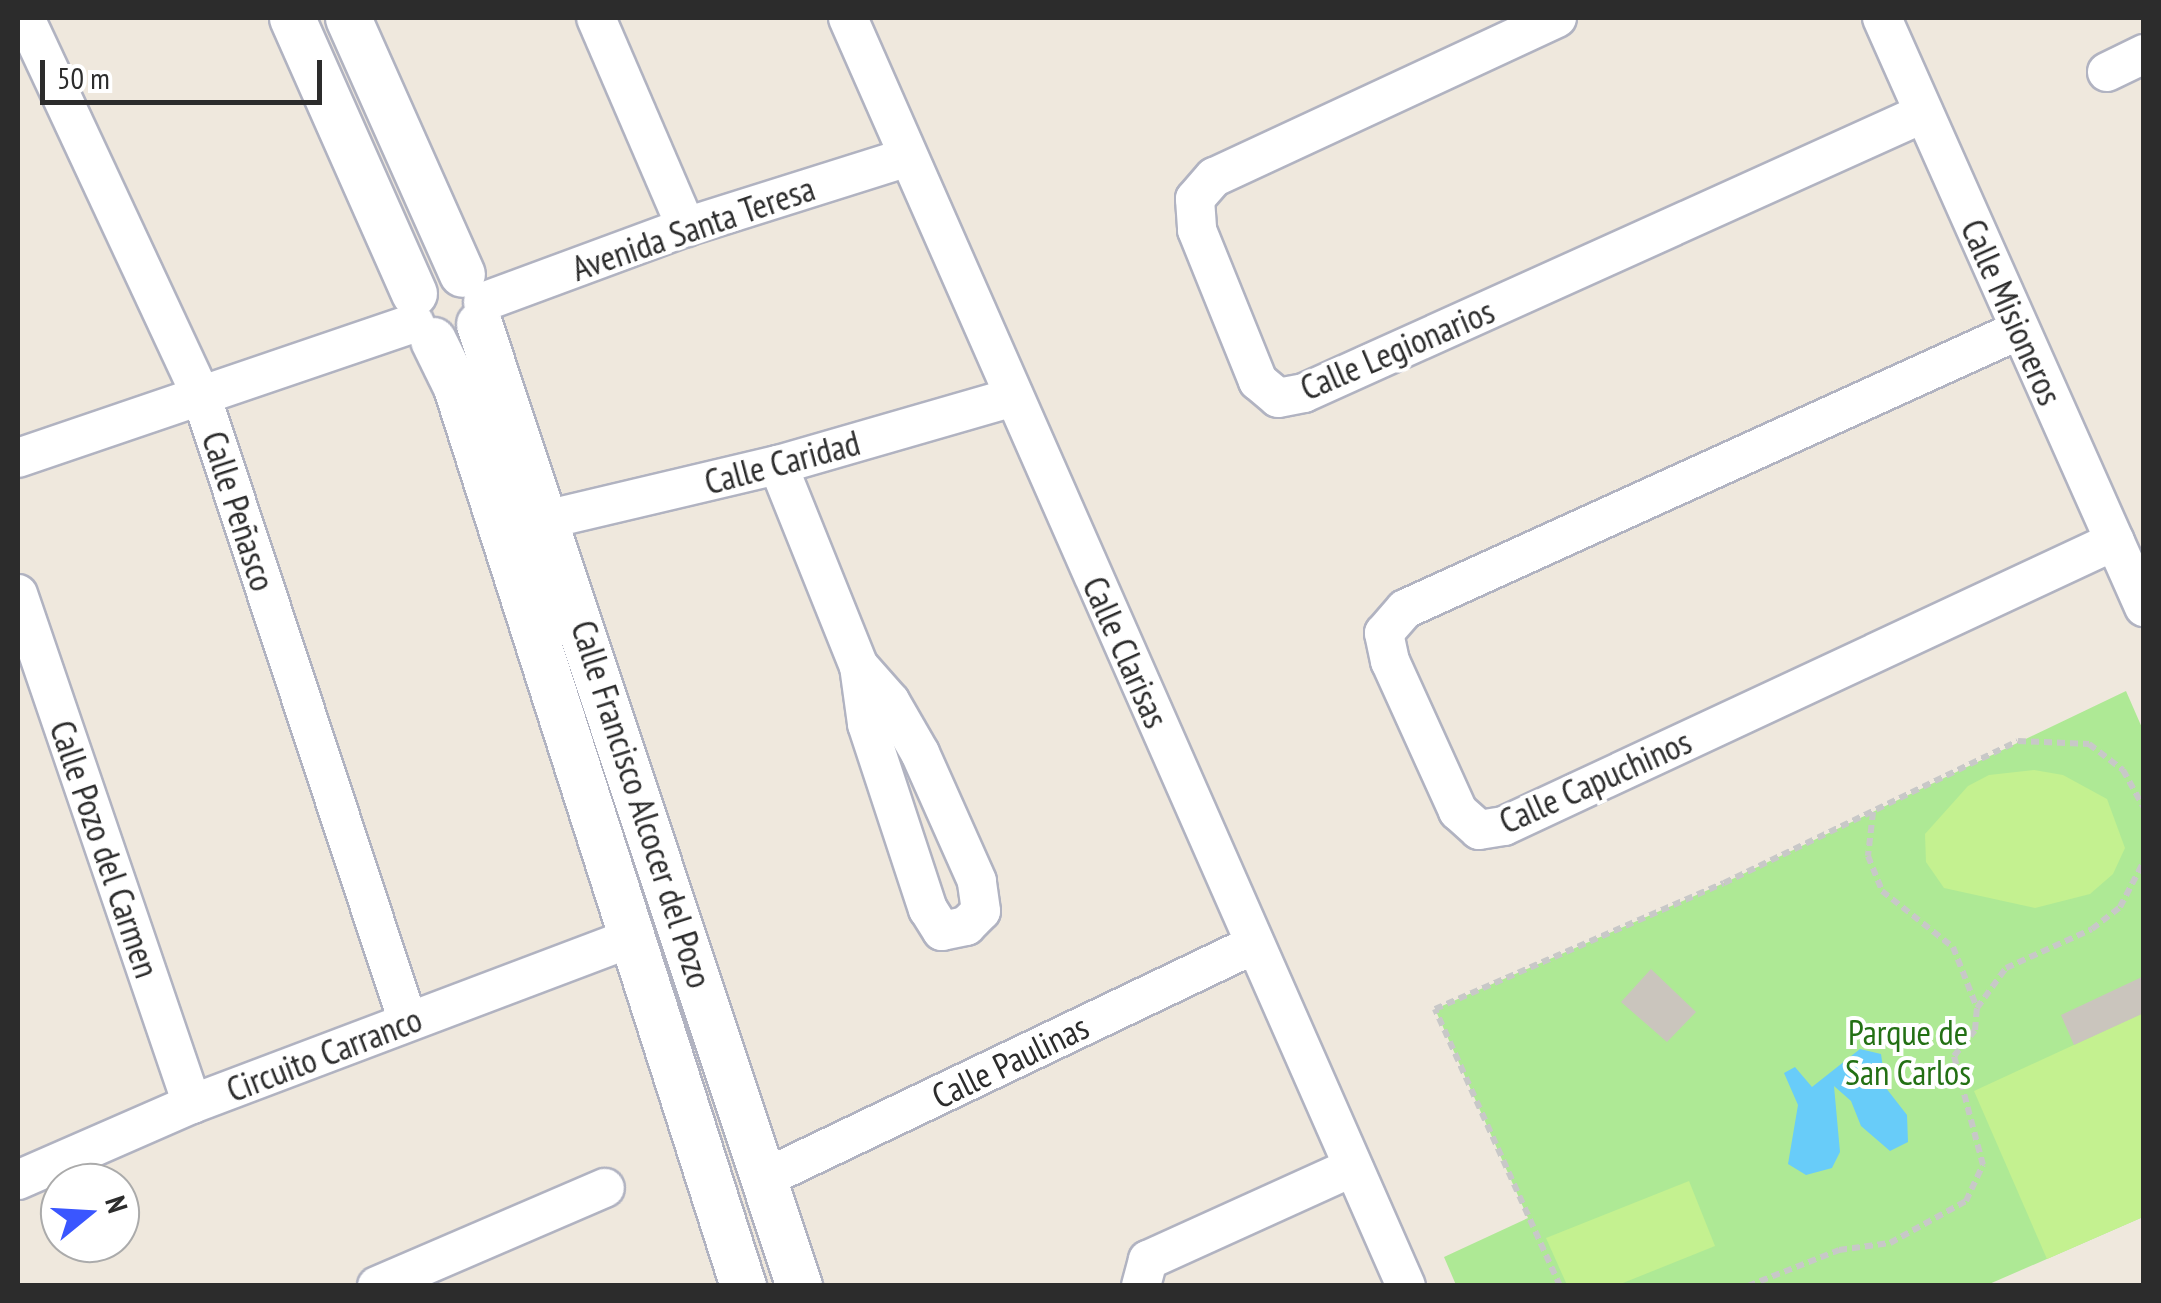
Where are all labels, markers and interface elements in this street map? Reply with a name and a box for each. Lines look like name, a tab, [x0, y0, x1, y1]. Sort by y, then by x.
scale bar	[45, 40, 328, 102]
text: 50 m	[57, 58, 110, 97]
street label: Avenida Santa Teresa	[566, 167, 820, 289]
street label: Calle Misioneros	[1952, 213, 2072, 411]
street label: Calle Legionarios	[1294, 289, 1500, 409]
street label: Calle Caridad	[700, 421, 864, 503]
street label: Calle Peñasco	[194, 426, 284, 596]
street label: Calle Clarisas	[1074, 570, 1178, 734]
street label: Calle Francisco Alcocer del Pozo	[563, 615, 721, 993]
street label: Calle Pozo del Carmen	[41, 715, 169, 983]
street label: Calle Capuchinos	[1493, 720, 1697, 842]
street label: Circuito Carranco	[221, 998, 427, 1110]
street label: Calle Paulinas	[925, 1005, 1095, 1117]
park label: Parque de San Carlos	[1845, 1011, 1971, 1093]
north arrow	[40, 1163, 140, 1263]
text: N	[97, 1191, 137, 1217]

